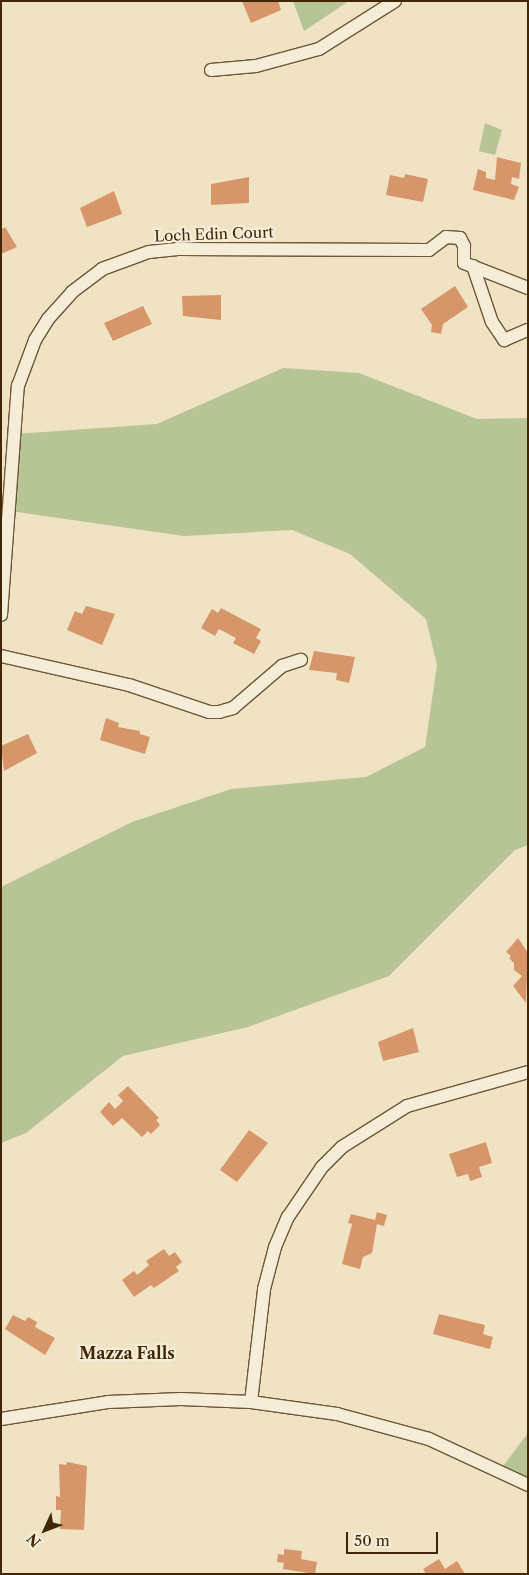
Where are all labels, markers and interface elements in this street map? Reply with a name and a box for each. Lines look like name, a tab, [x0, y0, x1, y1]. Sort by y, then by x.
street label: Loch Edin Court	[154, 223, 274, 245]
district label: Mazza Falls	[79, 1343, 175, 1363]
north arrow	[20, 1505, 70, 1555]
scale bar	[349, 1522, 442, 1554]
text: N	[23, 1530, 45, 1551]
text: 50 m	[354, 1531, 390, 1550]

